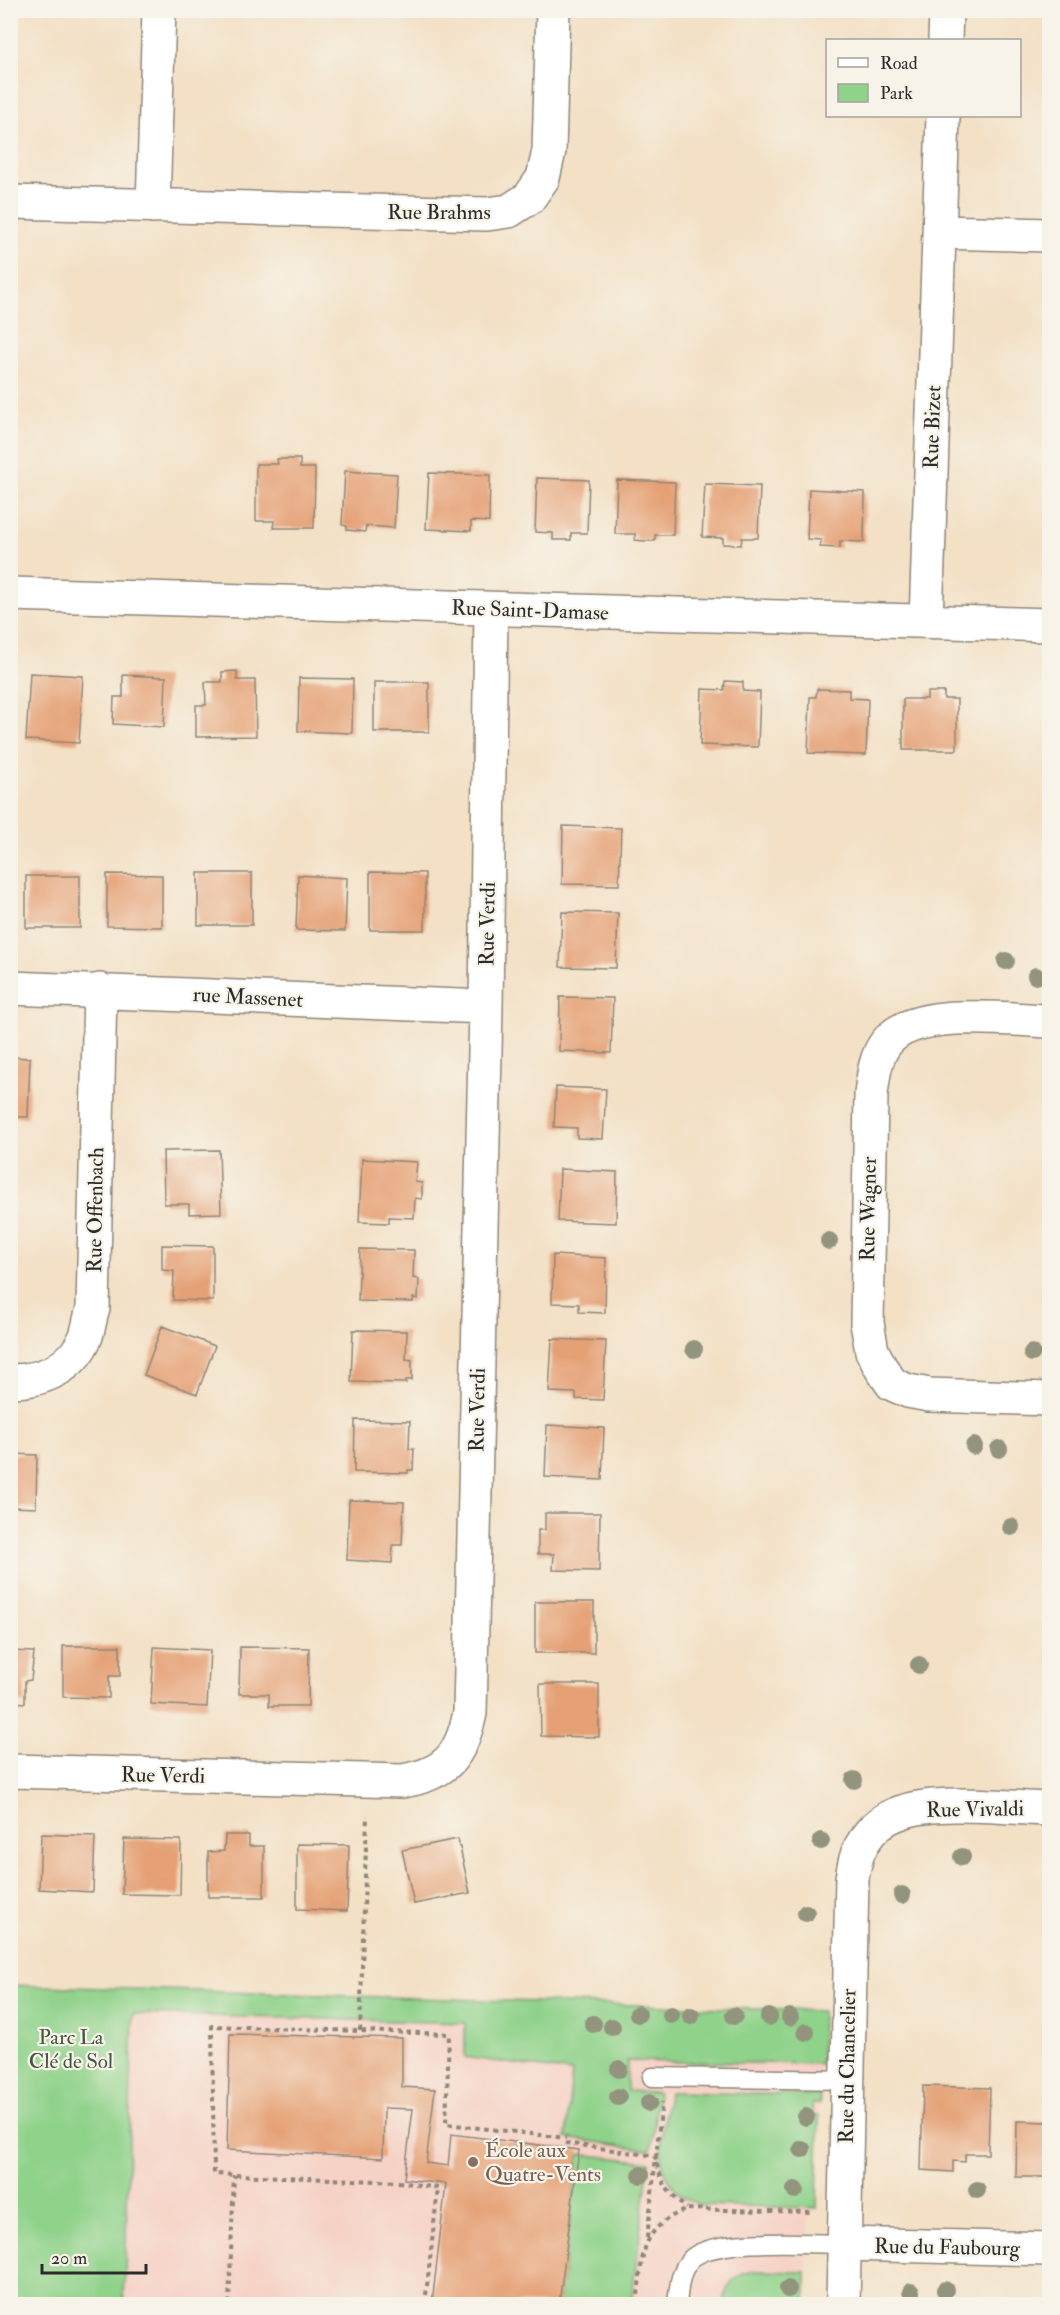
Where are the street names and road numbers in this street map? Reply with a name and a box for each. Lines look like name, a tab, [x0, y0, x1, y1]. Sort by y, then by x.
street label: Rue Brahms	[387, 199, 491, 226]
street label: Rue Bizet	[918, 384, 947, 469]
street label: Rue Saint-Damase	[451, 594, 610, 627]
street label: Rue Verdi	[473, 881, 502, 966]
street label: rue Massenet	[192, 981, 304, 1014]
street label: Rue Offenbach	[81, 1147, 110, 1273]
street label: Rue Wagner	[854, 1156, 883, 1262]
street label: Rue Verdi	[463, 1367, 492, 1452]
street label: Rue Verdi	[121, 1761, 206, 1790]
street label: Rue Vivaldi	[926, 1795, 1025, 1824]
street label: Rue du Chancelier	[833, 1988, 862, 2144]
street label: Rue du Faubourg	[874, 2233, 1021, 2262]

